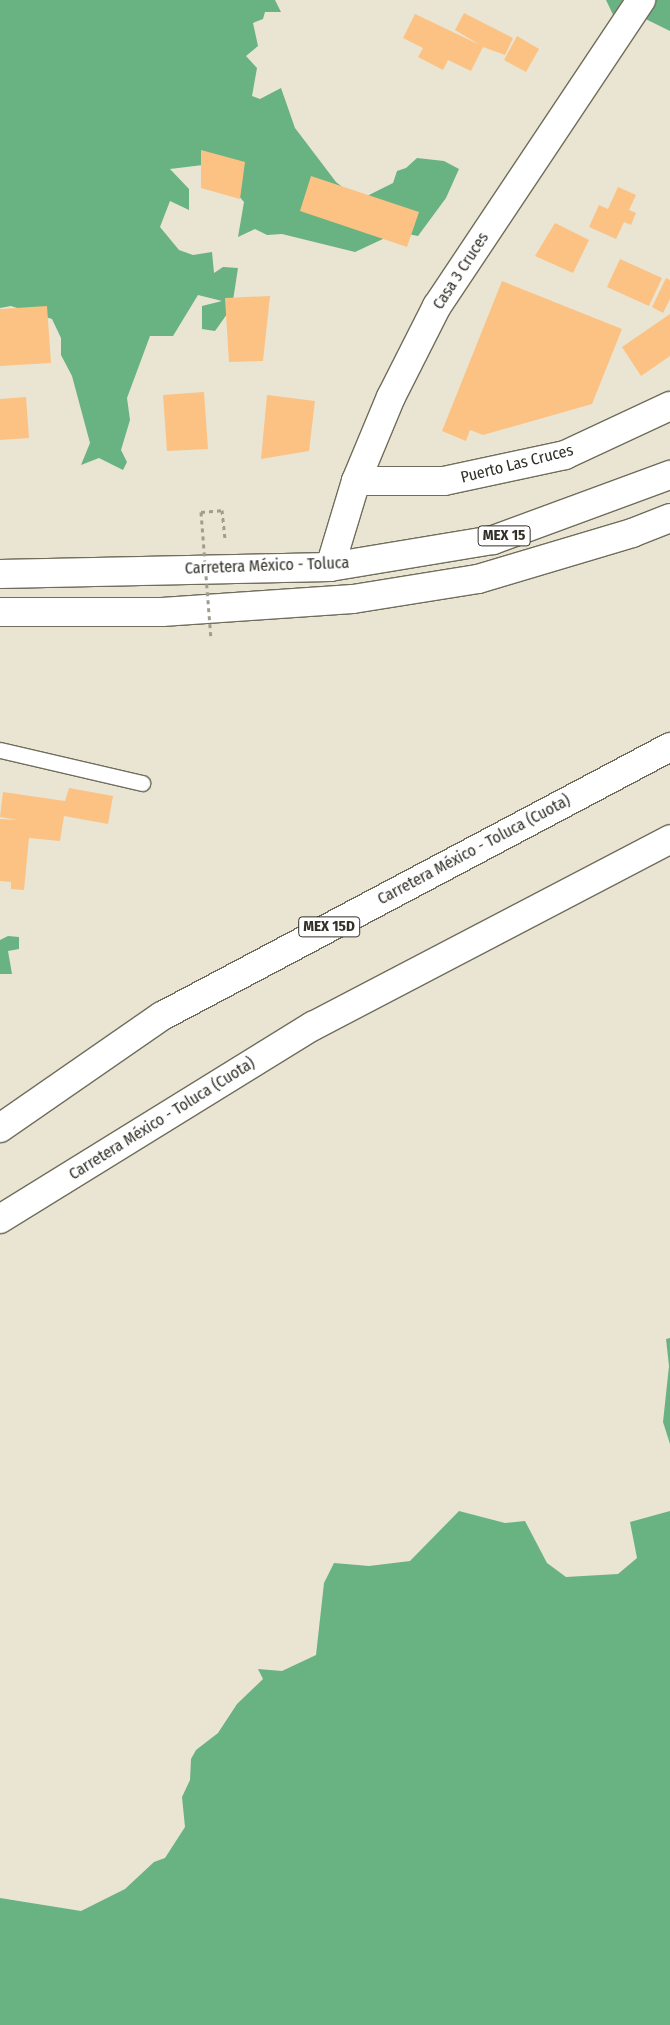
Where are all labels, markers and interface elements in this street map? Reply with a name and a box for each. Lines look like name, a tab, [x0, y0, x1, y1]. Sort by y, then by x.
street label: Casa 3 Cruces	[429, 229, 493, 313]
street label: Puerto Las Cruces	[459, 441, 575, 487]
road number: MEX 15	[476, 524, 532, 548]
street label: Carretera México - Toluca	[184, 554, 350, 578]
street label: Carretera México - Toluca (Cuota)	[374, 791, 574, 909]
road number: MEX 15D	[298, 914, 360, 940]
street label: Carretera México - Toluca (Cuota)	[66, 1054, 258, 1184]

